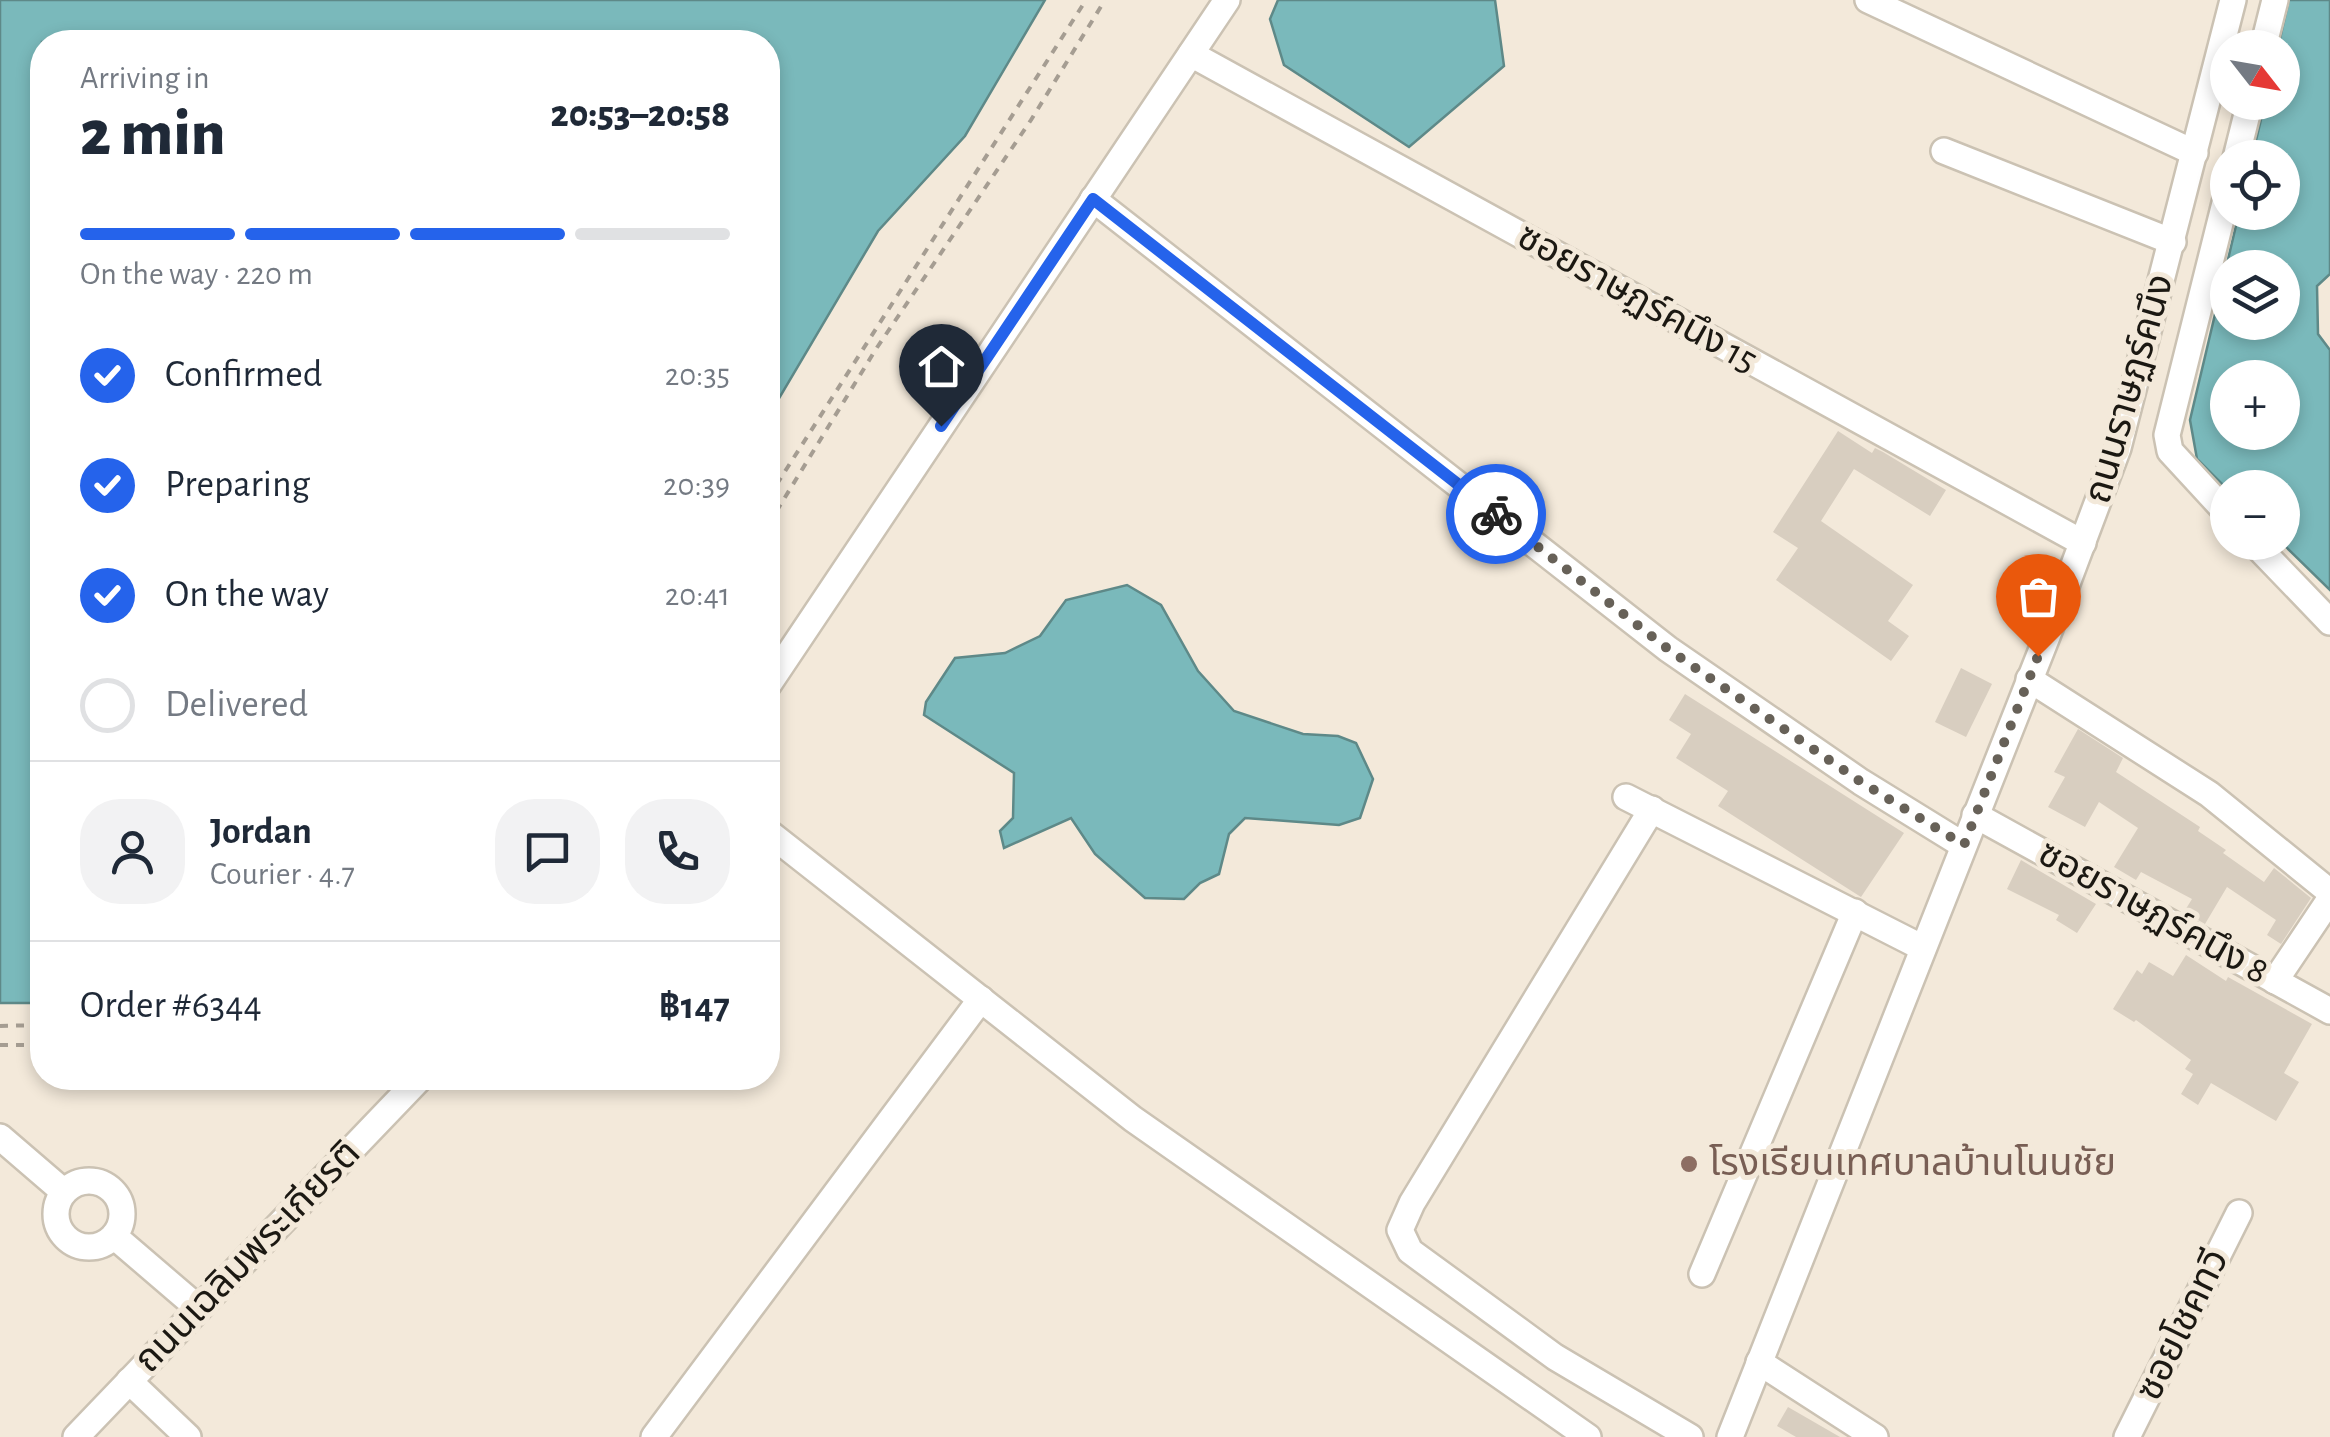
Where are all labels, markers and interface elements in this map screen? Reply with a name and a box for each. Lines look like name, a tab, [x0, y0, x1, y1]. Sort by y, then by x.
north arrow	[2210, 30, 2300, 120]
map controls	[2210, 30, 2300, 560]
text: Arriving in	[80, 62, 209, 94]
text: 20:53–20:58	[551, 96, 730, 134]
text: 2 min	[80, 102, 226, 167]
button: locate	[2210, 140, 2300, 230]
street label: ซอยราษฏร์คนึง 15	[1511, 218, 1763, 380]
button: layers	[2210, 250, 2300, 340]
text: On the way · 220 m	[80, 258, 313, 290]
street label: ถนนราษฏร์คนึง	[2079, 270, 2181, 508]
pin	[899, 324, 984, 427]
icon: home	[914, 339, 969, 394]
icon: check	[80, 348, 135, 403]
text: Confirmed	[165, 356, 322, 394]
text: 20:35	[665, 359, 730, 391]
button: +	[2210, 360, 2300, 450]
icon: check	[80, 458, 135, 513]
courier	[1446, 464, 1546, 564]
text: Preparing	[165, 466, 310, 504]
text: 20:39	[663, 469, 730, 501]
button: −	[2210, 470, 2300, 560]
icon: bike	[1469, 487, 1524, 542]
pin	[1996, 554, 2081, 657]
icon: check	[80, 568, 135, 623]
icon: bag	[2011, 569, 2066, 624]
text: On the way	[165, 576, 329, 614]
text: 20:41	[665, 579, 730, 611]
text: Delivered	[165, 686, 308, 724]
button: person	[80, 799, 185, 904]
button: chat	[495, 799, 600, 904]
button: phone	[625, 799, 730, 904]
text: Jordan	[210, 813, 312, 851]
street label: ซอยราษฏร์คนึง 8	[2032, 834, 2274, 992]
text: Courier · 4.7	[210, 858, 355, 890]
text: Order #6344	[80, 987, 262, 1025]
text: ฿147	[659, 988, 730, 1026]
street label: ถนนเฉลิมพระเกียรติ	[128, 1134, 368, 1380]
place label: โรงเรียนเทศบาลบ้านโนนชัย	[1709, 1143, 2116, 1183]
marker: โรงเรียนเทศบาลบ้านโนนชัย	[1678, 1153, 1700, 1175]
street label: ซอยโชคทวี	[2129, 1243, 2236, 1407]

